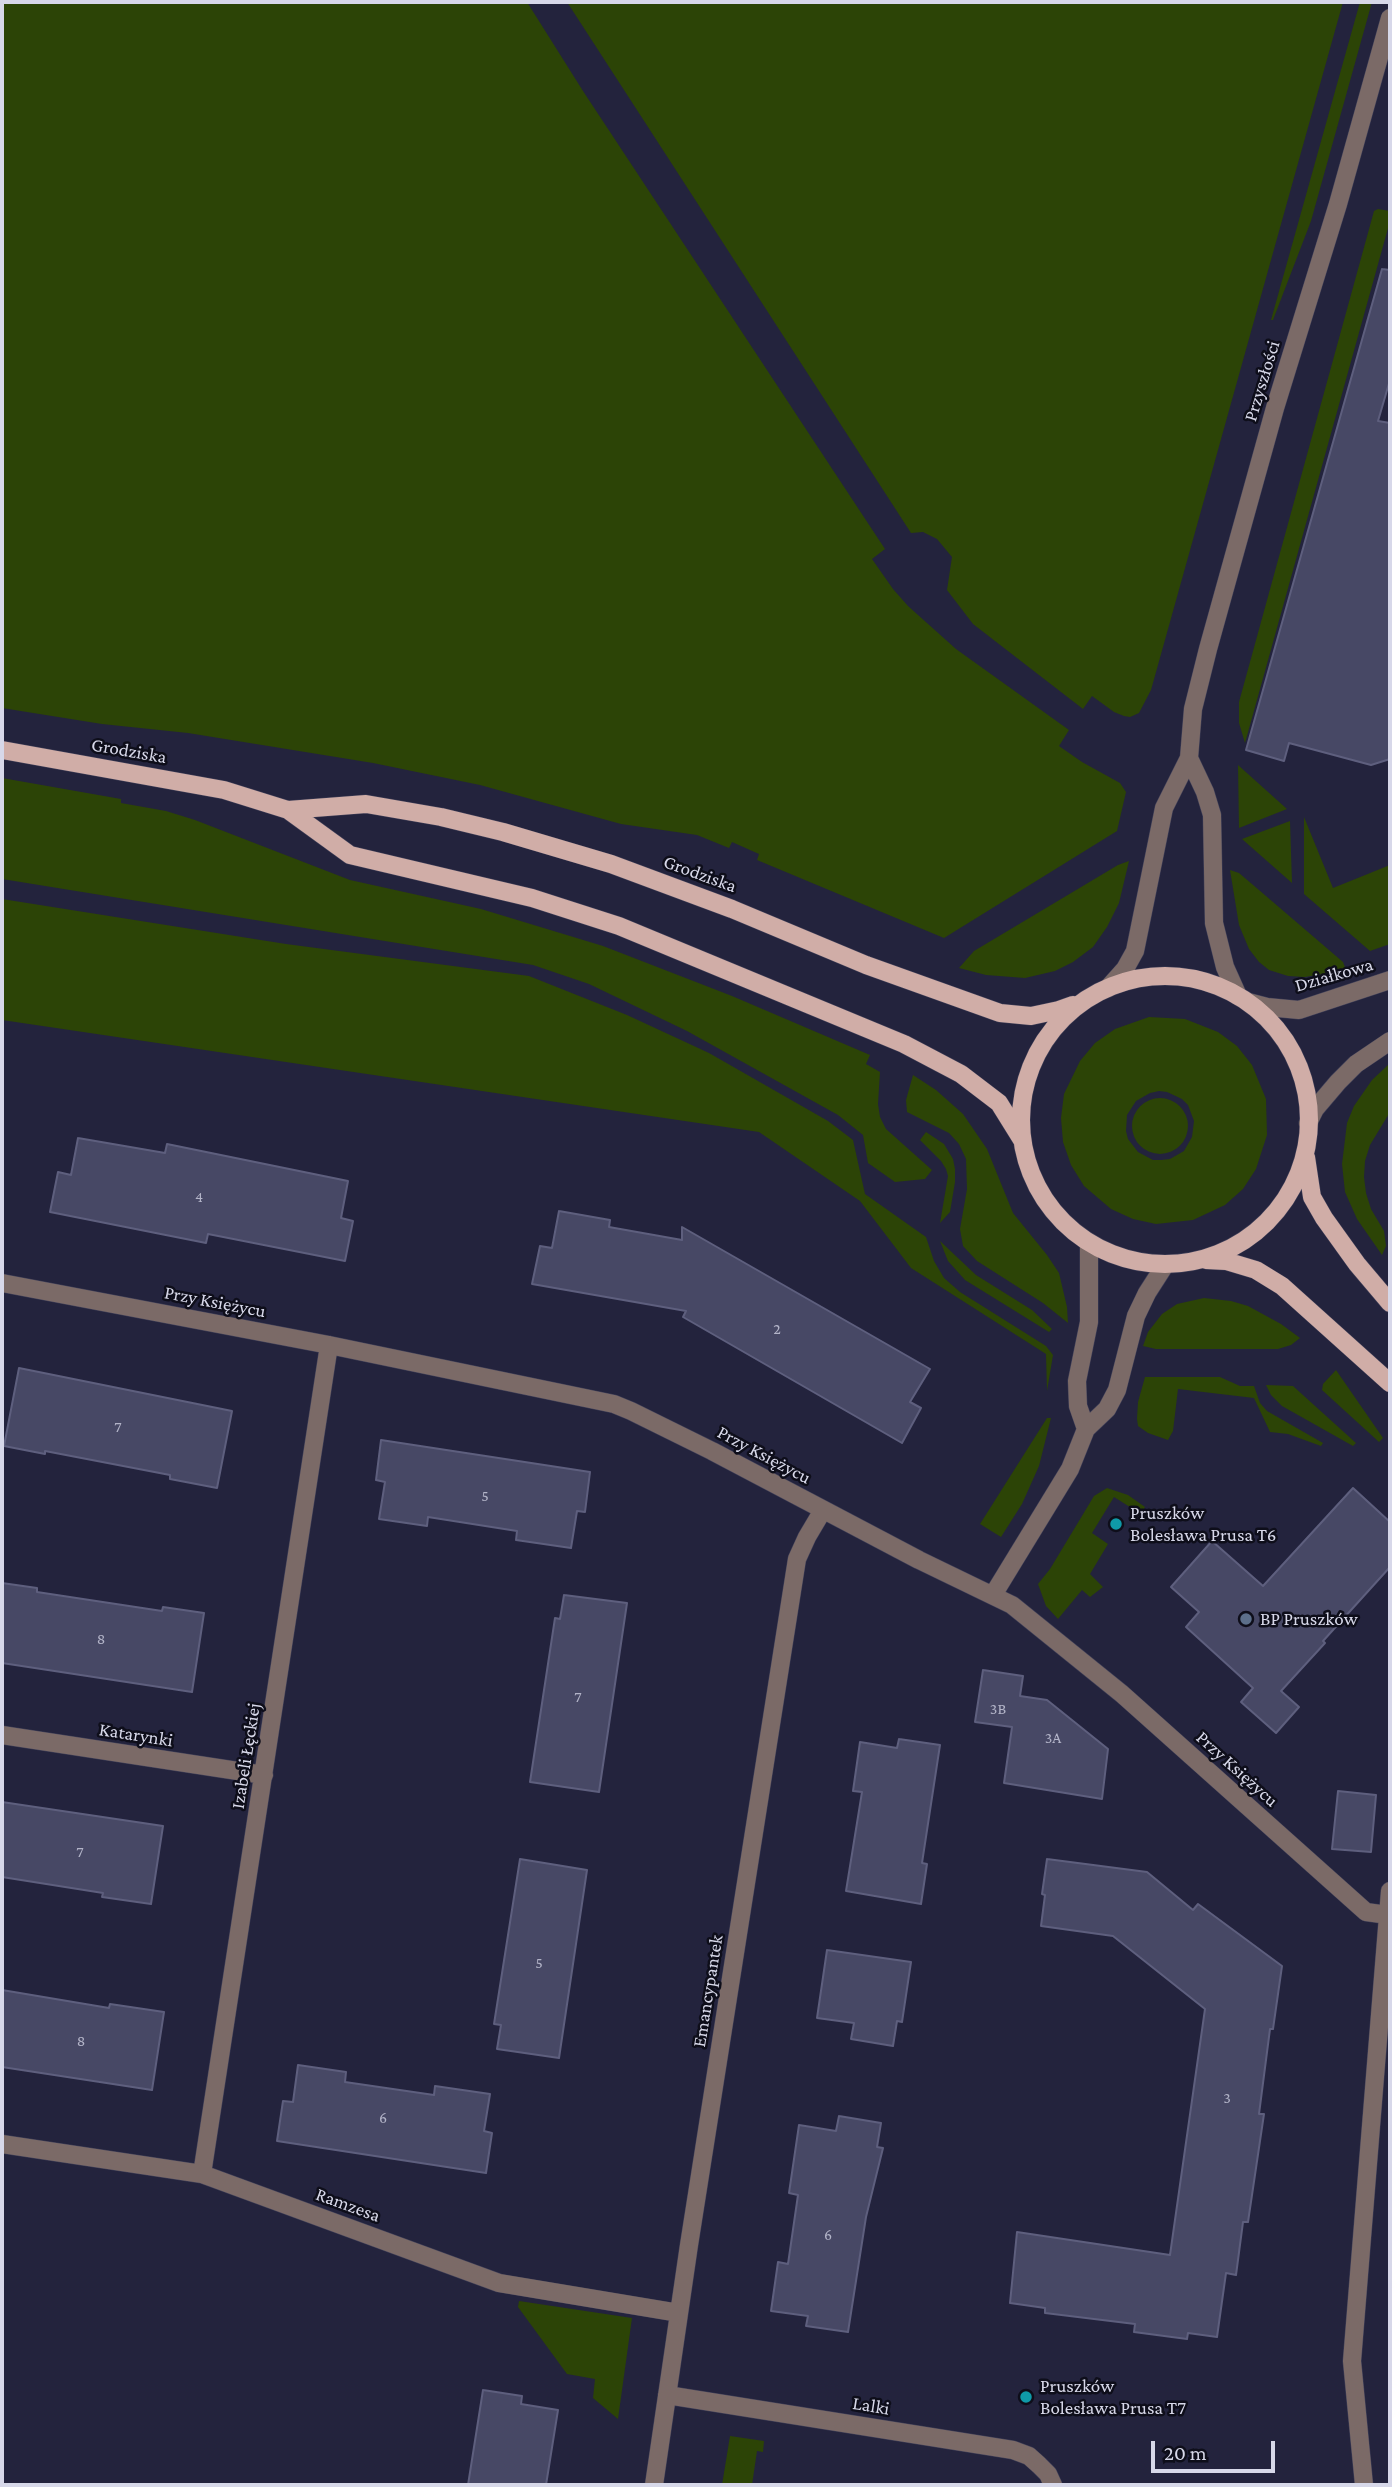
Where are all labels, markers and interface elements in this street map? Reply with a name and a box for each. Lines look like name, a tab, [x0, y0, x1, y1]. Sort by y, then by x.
street label: Przyszłości	[1239, 338, 1285, 424]
street label: Grodziska	[90, 733, 168, 769]
street label: Grodziska	[660, 850, 740, 898]
street label: Działkowa	[1292, 953, 1376, 997]
house number: 4	[195, 1187, 203, 1207]
street label: Przy Księżycu	[162, 1281, 268, 1323]
house number: 2	[773, 1319, 781, 1339]
house number: 7	[114, 1417, 122, 1437]
street label: Przy Księżycu	[713, 1421, 815, 1489]
house number: 5	[481, 1486, 489, 1506]
place label: Pruszków Bolesława Prusa T6	[1130, 1502, 1276, 1546]
marker: Pruszków Bolesława Prusa T6	[1108, 1516, 1124, 1532]
place label: BP Pruszków	[1260, 1608, 1358, 1630]
marker: BP Pruszków	[1238, 1611, 1254, 1627]
house number: 8	[97, 1629, 105, 1649]
house number: 7	[574, 1687, 582, 1707]
house number: 3B	[990, 1699, 1006, 1719]
street label: Izabeli Łęckiej	[226, 1701, 266, 1811]
street label: Katarynki	[98, 1718, 174, 1752]
street label: Przy Księżycu	[1191, 1726, 1283, 1812]
house number: 3A	[1045, 1728, 1061, 1748]
house number: 7	[76, 1842, 84, 1862]
street label: Emancypantek	[688, 1933, 728, 2049]
house number: 5	[535, 1953, 543, 1973]
house number: 8	[77, 2031, 85, 2051]
house number: 3	[1223, 2088, 1231, 2108]
house number: 6	[379, 2108, 387, 2128]
street label: Ramzesa	[313, 2183, 383, 2227]
house number: 6	[824, 2225, 832, 2245]
place label: Pruszków Bolesława Prusa T7	[1040, 2375, 1186, 2419]
marker: Pruszków Bolesława Prusa T7	[1018, 2389, 1034, 2405]
street label: Lalki	[851, 2392, 891, 2420]
scale bar	[1154, 2428, 1278, 2472]
text: 20 m	[1164, 2441, 1207, 2465]

